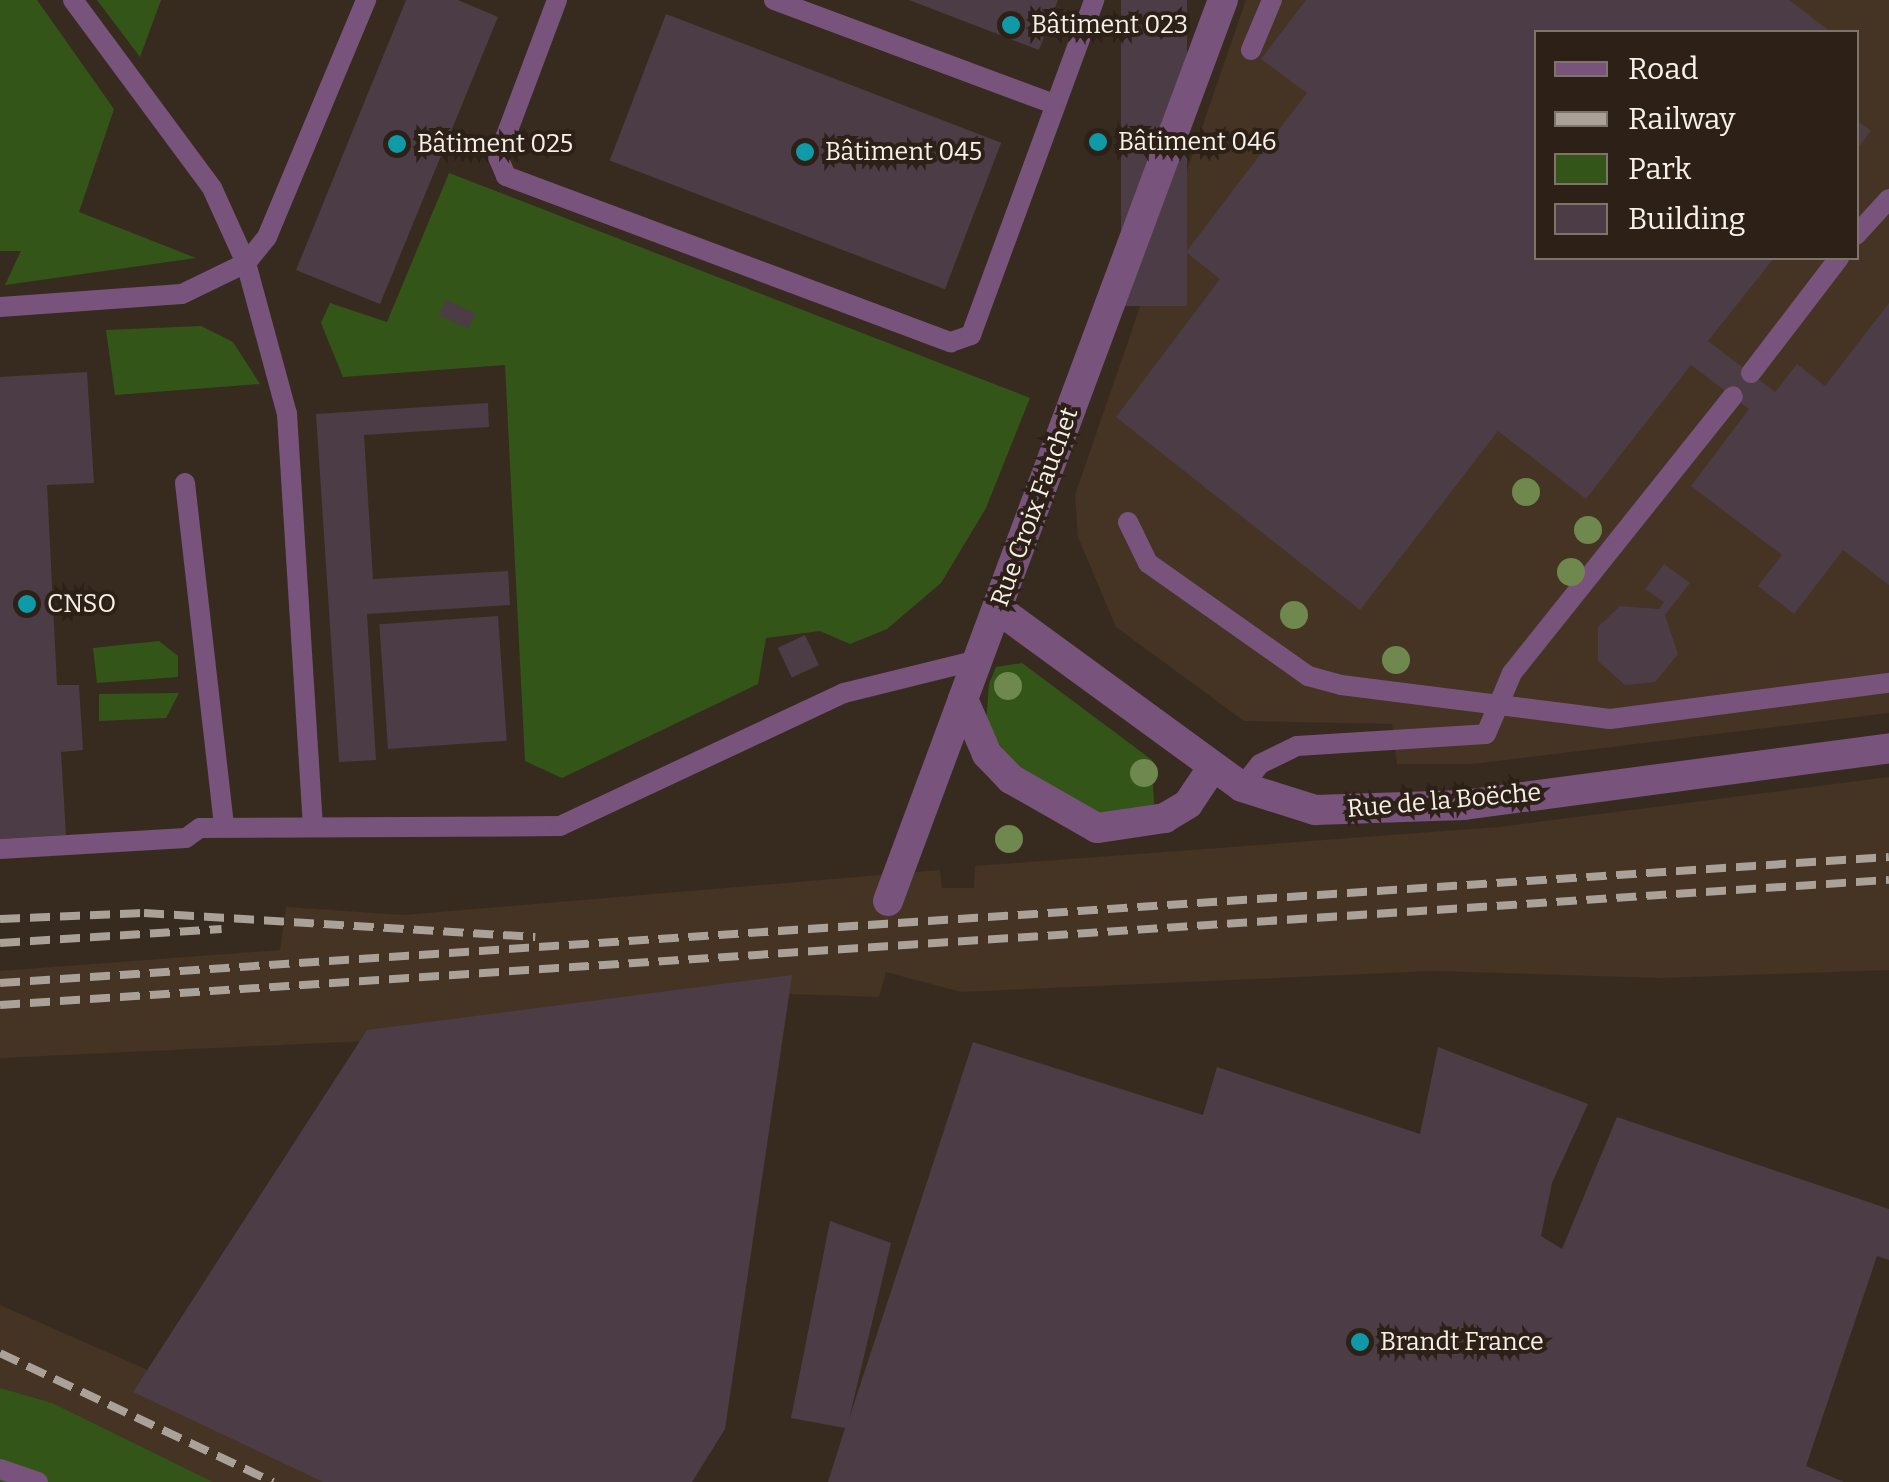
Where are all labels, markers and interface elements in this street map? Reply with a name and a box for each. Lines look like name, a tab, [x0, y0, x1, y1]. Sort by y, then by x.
place label: Bâtiment 023	[1031, 10, 1188, 40]
marker: Bâtiment 023	[1000, 14, 1022, 36]
legend	[1534, 30, 1859, 260]
text: Road	[1628, 51, 1699, 87]
text: Railway	[1628, 101, 1735, 137]
place label: Bâtiment 046	[1118, 127, 1276, 157]
place label: Bâtiment 025	[417, 129, 573, 159]
marker: Bâtiment 046	[1087, 131, 1109, 153]
marker: Bâtiment 025	[386, 133, 408, 155]
place label: Bâtiment 045	[825, 137, 982, 167]
marker: Bâtiment 045	[794, 141, 816, 163]
text: Park	[1628, 151, 1691, 187]
text: Building	[1628, 201, 1746, 237]
street label: Rue Croix Fauchet	[985, 403, 1085, 611]
place label: CNSO	[47, 589, 116, 619]
marker: CNSO	[16, 593, 38, 615]
street label: Rue de la Boëche	[1346, 778, 1542, 824]
place label: Brandt France	[1380, 1327, 1544, 1357]
marker: Brandt France	[1349, 1331, 1371, 1353]

